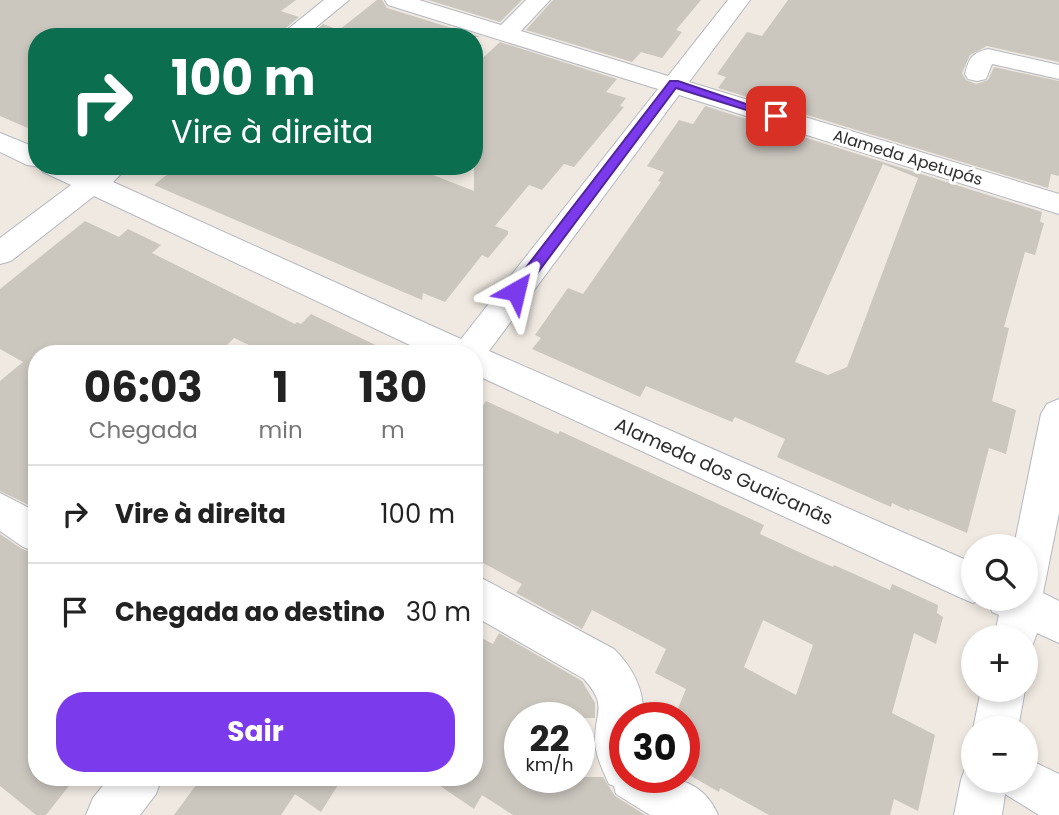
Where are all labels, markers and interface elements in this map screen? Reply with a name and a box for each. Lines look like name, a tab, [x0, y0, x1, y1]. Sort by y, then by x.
text: 100 m	[171, 44, 316, 112]
icon: right	[56, 56, 147, 147]
pin	[746, 86, 806, 146]
icon: arrive	[757, 97, 795, 135]
text: Vire à direita	[171, 109, 373, 154]
street label: Alameda Apetupás	[830, 124, 986, 191]
position arrow	[479, 254, 553, 328]
text: 06:03	[84, 358, 203, 417]
text: 1	[273, 358, 289, 417]
text: 130	[359, 358, 427, 417]
street label: Alameda dos Guaicanãs	[610, 411, 837, 532]
text: Chegada	[89, 414, 198, 446]
text: min	[259, 414, 303, 446]
text: m	[381, 414, 405, 446]
icon: right	[56, 495, 94, 533]
text: Vire à direita	[115, 496, 286, 532]
text: 100 m	[380, 496, 455, 532]
map controls	[961, 534, 1038, 793]
button: search	[961, 534, 1038, 611]
icon: arrive	[56, 593, 94, 631]
text: Chegada ao destino	[115, 594, 385, 630]
text: 30 m	[406, 594, 471, 630]
button: +	[961, 625, 1038, 702]
button: Sair	[56, 692, 455, 772]
speed limit sign: 30	[609, 702, 700, 793]
text: 22	[530, 714, 569, 763]
button: −	[961, 716, 1038, 793]
text: km/h	[526, 752, 573, 777]

